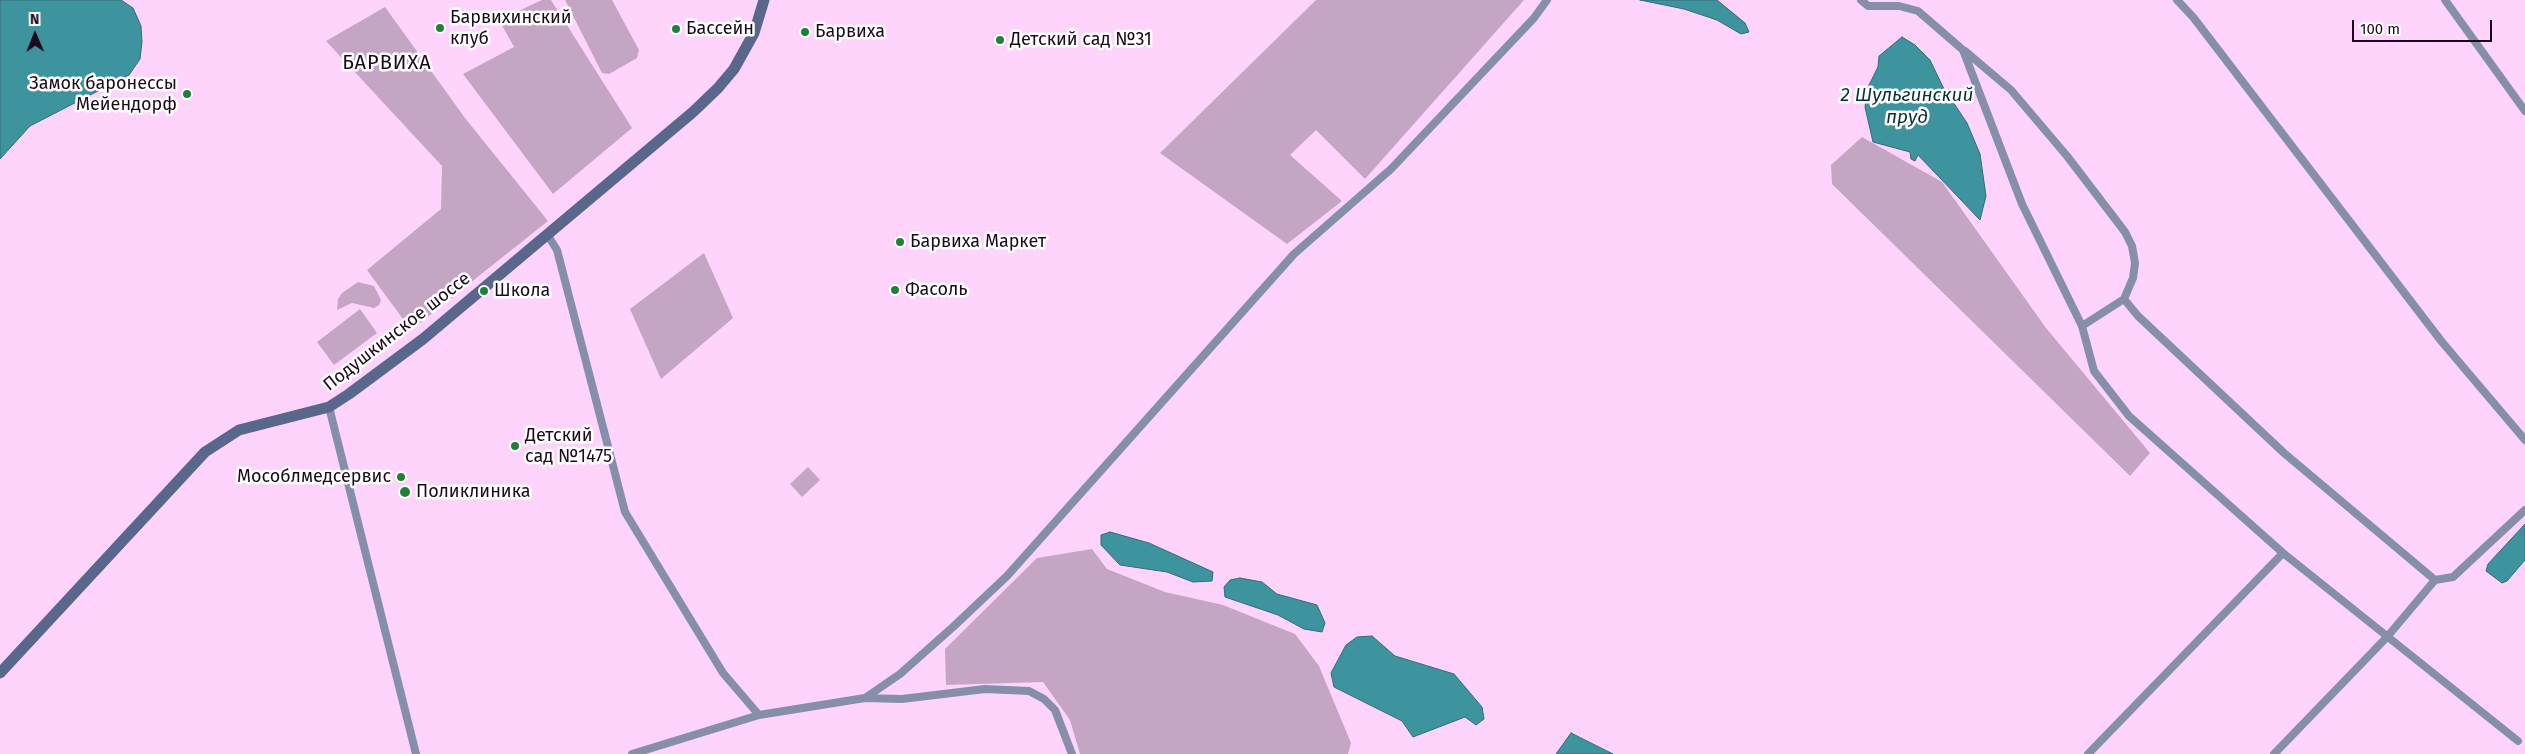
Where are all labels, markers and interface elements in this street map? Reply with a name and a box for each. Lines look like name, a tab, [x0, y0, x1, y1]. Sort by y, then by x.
place label: Барвихинский клуб	[450, 7, 572, 50]
north arrow	[10, 10, 60, 60]
scale bar	[2355, 10, 2495, 42]
text: N	[30, 11, 40, 28]
place label: Бассейн	[686, 18, 754, 40]
text: 100 m	[2360, 20, 2400, 38]
place label: Барвиха	[815, 21, 885, 43]
marker: Барвихинский клуб	[434, 22, 446, 34]
marker: Бассейн	[670, 23, 682, 35]
marker: Барвиха	[799, 26, 811, 38]
place label: Детский сад №31	[1010, 29, 1152, 51]
marker: Детский сад №31	[994, 34, 1006, 46]
district label: БАРВИХА	[341, 51, 433, 75]
place label: Замок баронессы Мейендорф	[29, 73, 177, 116]
water label: 2 Шульгинский пруд	[1841, 85, 1973, 129]
marker: Замок баронессы Мейендорф	[181, 88, 193, 100]
place label: Барвиха Маркет	[910, 231, 1046, 253]
marker: Барвиха Маркет	[894, 236, 906, 248]
street label: Подушкинское шоссе	[319, 268, 475, 396]
place label: Фасоль	[905, 279, 968, 301]
place label: Школа	[494, 280, 550, 302]
marker: Фасоль	[889, 284, 901, 296]
marker: Школа	[478, 285, 490, 297]
place label: Детский сад №1475	[525, 425, 612, 468]
marker: Детский сад №1475	[509, 440, 521, 452]
place label: Мособлмедсервис	[237, 466, 391, 488]
marker: Мособлмедсервис	[395, 471, 407, 483]
place label: Поликлиника	[416, 481, 530, 503]
marker: Поликлиника	[398, 485, 412, 499]

